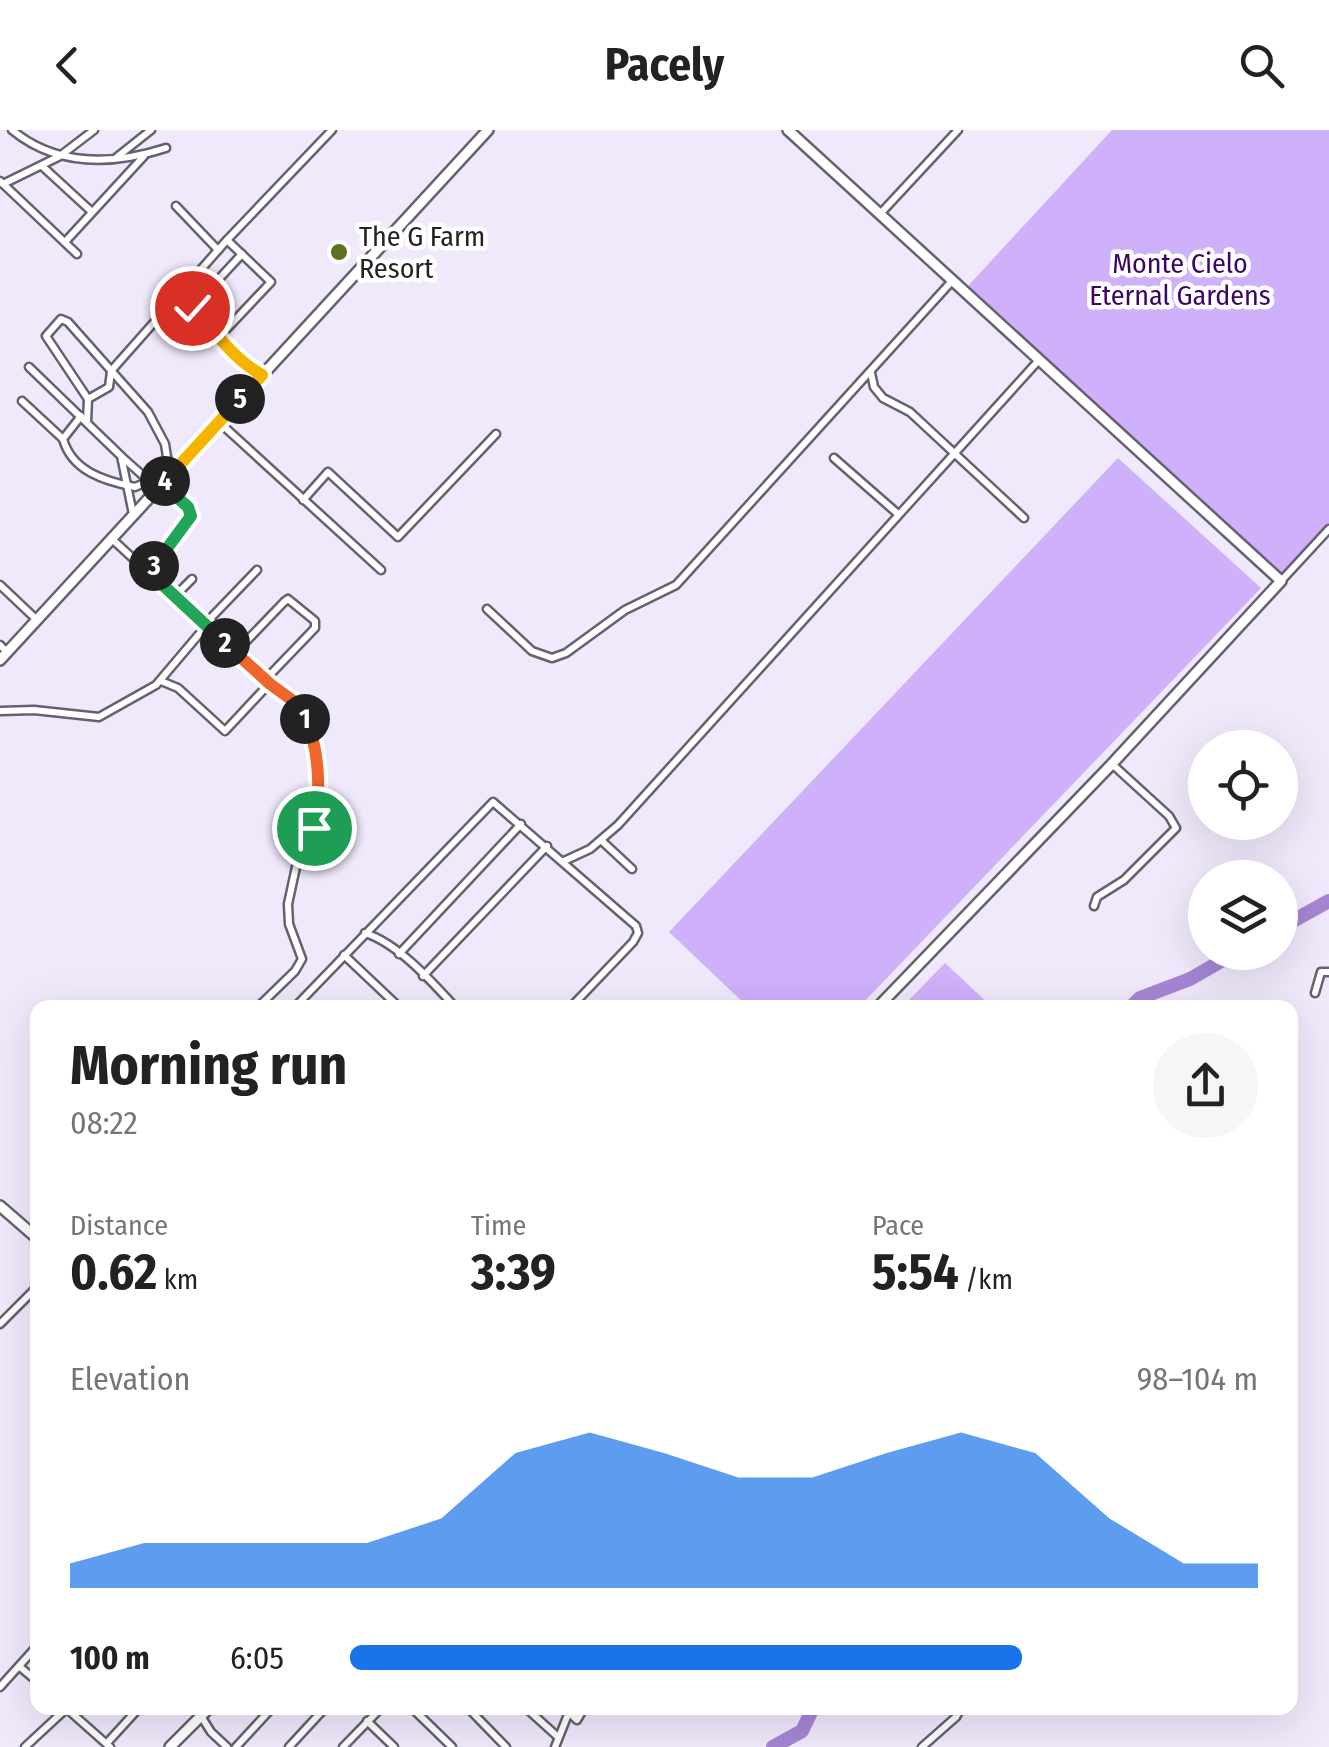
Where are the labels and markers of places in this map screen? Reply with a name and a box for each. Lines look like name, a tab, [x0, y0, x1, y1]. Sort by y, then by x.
place label: The G Farm Resort	[359, 220, 485, 285]
marker: The G Farm Resort	[328, 241, 350, 263]
pin	[150, 266, 235, 351]
pin: 5	[215, 374, 265, 424]
pin: 4	[140, 456, 190, 506]
pin: 3	[129, 541, 179, 591]
pin: 2	[200, 618, 250, 668]
pin: 1	[280, 694, 330, 744]
pin	[272, 786, 357, 871]

